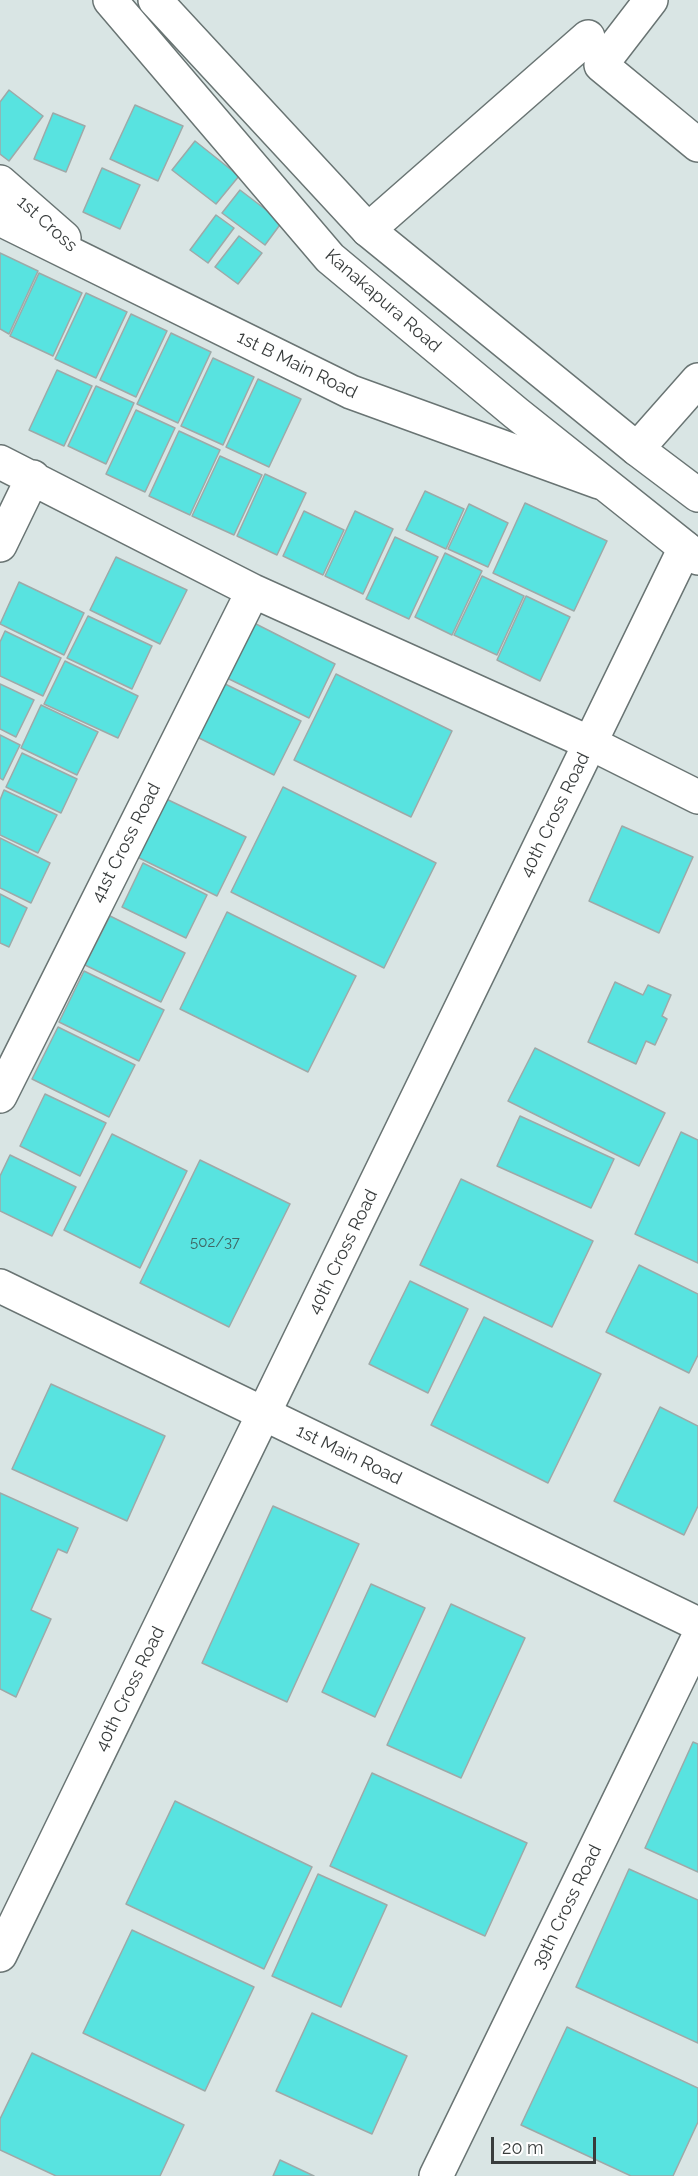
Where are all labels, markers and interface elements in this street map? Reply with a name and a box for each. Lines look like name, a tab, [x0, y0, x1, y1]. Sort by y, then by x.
street label: 1st Cross	[12, 191, 82, 257]
street label: Kanakapura Road	[321, 245, 445, 357]
street label: 1st B Main Road	[233, 327, 361, 403]
street label: 40th Cross Road	[515, 749, 595, 881]
street label: 41st Cross Road	[87, 780, 165, 906]
street label: 40th Cross Road	[303, 1186, 383, 1318]
house number: 502/37	[190, 1233, 240, 1251]
street label: 1st Main Road	[293, 1420, 405, 1490]
street label: 40th Cross Road	[90, 1623, 170, 1755]
street label: 39th Cross Road	[528, 1841, 606, 1973]
scale bar	[494, 2125, 599, 2163]
text: 20 m	[502, 2137, 544, 2158]

